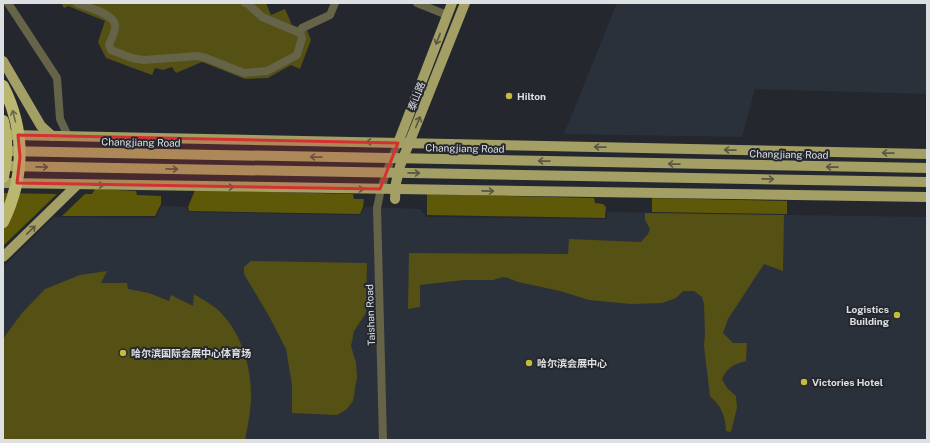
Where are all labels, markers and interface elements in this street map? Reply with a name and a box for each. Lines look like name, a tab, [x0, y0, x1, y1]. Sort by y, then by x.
one-way arrow	[434, 33, 441, 45]
street label: 泰山路	[405, 80, 427, 112]
place label: Hilton	[517, 90, 546, 102]
marker: Hilton	[504, 91, 514, 101]
one-way arrow	[10, 110, 18, 123]
one-way arrow	[415, 116, 422, 128]
street label: Changjiang Road	[101, 135, 181, 149]
one-way arrow	[366, 139, 379, 146]
street label: Changjiang Road	[425, 141, 505, 155]
one-way arrow	[594, 143, 607, 151]
one-way arrow	[724, 146, 737, 153]
street label: Changjiang Road	[749, 147, 829, 161]
one-way arrow	[882, 149, 895, 157]
one-way arrow	[310, 153, 323, 161]
one-way arrow	[538, 158, 551, 165]
one-way arrow	[668, 160, 681, 168]
one-way arrow	[35, 163, 48, 171]
one-way arrow	[826, 163, 839, 171]
one-way arrow	[165, 165, 178, 173]
one-way arrow	[407, 169, 420, 177]
one-way arrow	[761, 175, 774, 183]
one-way arrow	[91, 181, 104, 188]
one-way arrow	[221, 183, 234, 190]
one-way arrow	[351, 185, 364, 193]
one-way arrow	[481, 187, 494, 195]
one-way arrow	[26, 225, 36, 234]
street label: Taishan Road	[363, 284, 377, 346]
place label: Logistics Building	[846, 303, 890, 327]
marker: Logistics Building	[892, 310, 902, 320]
place label: 哈尔滨国际会展中心体育场	[131, 347, 251, 359]
marker: 哈尔滨国际会展中心体育场	[118, 348, 128, 358]
place label: 哈尔滨会展中心	[537, 357, 607, 369]
marker: 哈尔滨会展中心	[524, 358, 534, 368]
place label: Victories Hotel	[812, 376, 883, 388]
marker: Victories Hotel	[799, 377, 809, 387]

